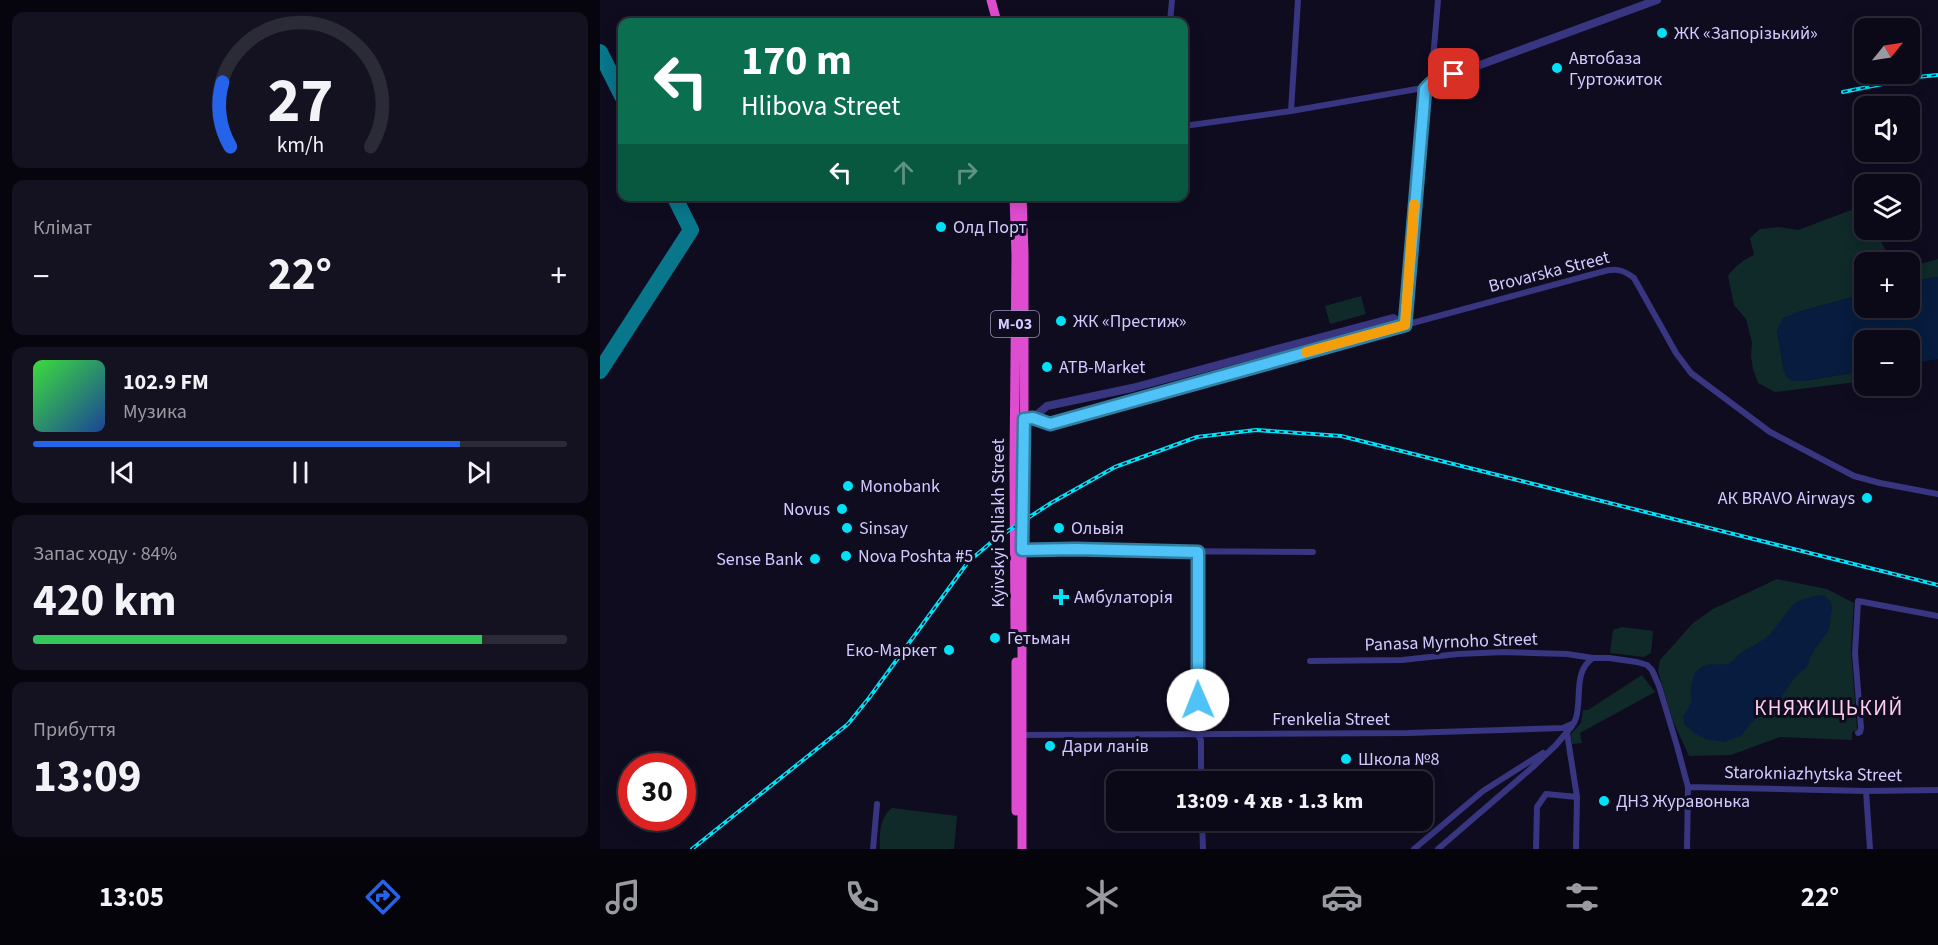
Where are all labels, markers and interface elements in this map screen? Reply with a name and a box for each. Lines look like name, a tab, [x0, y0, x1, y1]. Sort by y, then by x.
north arrow	[1854, 18, 1920, 84]
map controls	[1854, 18, 1920, 396]
place label: ЖК «Запорізький»	[1674, 21, 1818, 46]
marker: ЖК «Запорізький»	[1655, 26, 1669, 40]
text: 170 m	[741, 31, 852, 91]
icon: left	[642, 42, 720, 120]
place label: Автобаза Гуртожиток	[1569, 46, 1662, 92]
pin	[1428, 48, 1479, 99]
text: 27	[267, 57, 333, 146]
icon: arrive	[1437, 57, 1470, 90]
marker: Автобаза Гуртожиток	[1550, 61, 1564, 75]
text: Hlibova Street	[741, 87, 900, 126]
button: sound	[1854, 96, 1920, 162]
text: km/h	[276, 130, 324, 161]
icon: left	[824, 156, 857, 189]
icon: ahead	[887, 156, 920, 189]
icon: right	[950, 156, 983, 189]
button: layers	[1854, 174, 1920, 240]
text: Клімат	[33, 214, 92, 242]
place label: Олд Порт	[953, 215, 1027, 240]
marker: Олд Порт	[934, 220, 948, 234]
text: 22°	[268, 243, 332, 307]
street label: Brovarska Street	[1486, 245, 1612, 299]
button: +	[1854, 252, 1920, 318]
text: −	[33, 253, 49, 300]
text: +	[551, 253, 567, 300]
place label: ЖК «Престиж»	[1073, 309, 1186, 334]
road number: М-03	[991, 311, 1039, 337]
marker: ЖК «Престиж»	[1054, 314, 1068, 328]
button: −	[1854, 330, 1920, 396]
place label: ATB-Market	[1059, 355, 1145, 380]
marker: ATB-Market	[1040, 360, 1054, 374]
text: 102.9 FM	[123, 366, 209, 398]
text: Музика	[123, 398, 187, 426]
street label: Kyivskyi Shliakh Street	[986, 438, 1011, 608]
icon: previous	[106, 456, 139, 489]
icon: pause	[284, 456, 317, 489]
icon: next	[462, 456, 495, 489]
place label: Monobank	[860, 474, 940, 499]
marker: Monobank	[841, 479, 855, 493]
place label: АК BRAVO Airways	[1718, 486, 1855, 511]
marker: АК BRAVO Airways	[1860, 491, 1874, 505]
place label: Novus	[783, 497, 830, 522]
marker: Novus	[835, 502, 849, 516]
place label: Sinsay	[859, 516, 908, 541]
place label: Ольвія	[1071, 516, 1124, 541]
marker: Sinsay	[840, 521, 854, 535]
marker: Ольвія	[1052, 521, 1066, 535]
text: Запас ходу · 84%	[33, 540, 177, 568]
place label: Nova Poshta #5	[858, 544, 973, 569]
place label: Sense Bank	[716, 547, 803, 572]
marker: Nova Poshta #5	[839, 549, 853, 563]
marker: Sense Bank	[808, 552, 822, 566]
text: 420 km	[33, 569, 177, 633]
place label: Амбулаторія	[1074, 585, 1173, 610]
marker: Амбулаторія	[1052, 588, 1070, 606]
place label: Гетьман	[1007, 626, 1071, 651]
street label: Panasa Myrnoho Street	[1364, 626, 1538, 658]
marker: Гетьман	[988, 631, 1002, 645]
place label: Еко-Маркет	[846, 638, 937, 663]
marker: Еко-Маркет	[942, 643, 956, 657]
position arrow	[1166, 668, 1230, 732]
district label: КНЯЖИЦЬКИЙ	[1754, 693, 1904, 723]
street label: Frenkelia Street	[1272, 707, 1390, 732]
text: Прибуття	[33, 716, 116, 744]
place label: Дари ланів	[1062, 734, 1149, 759]
marker: Дари ланів	[1043, 739, 1057, 753]
text: 13:09	[33, 745, 142, 809]
place label: Школа №8	[1358, 747, 1439, 772]
marker: Школа №8	[1339, 752, 1353, 766]
speed limit sign: 30	[618, 753, 696, 831]
street label: Starokniazhytska Street	[1724, 760, 1902, 788]
text: 13:09 · 4 хв · 1.3 km	[1176, 785, 1363, 817]
place label: ДНЗ Журавонька	[1616, 789, 1750, 814]
marker: ДНЗ Журавонька	[1597, 794, 1611, 808]
icon: directions	[362, 876, 404, 918]
icon: music	[602, 876, 644, 918]
icon: phone	[841, 876, 883, 918]
icon: climate	[1081, 876, 1123, 918]
icon: car	[1321, 876, 1363, 918]
icon: filters	[1561, 876, 1603, 918]
text: 13:05	[99, 878, 164, 917]
text: 22°	[1801, 878, 1839, 917]

